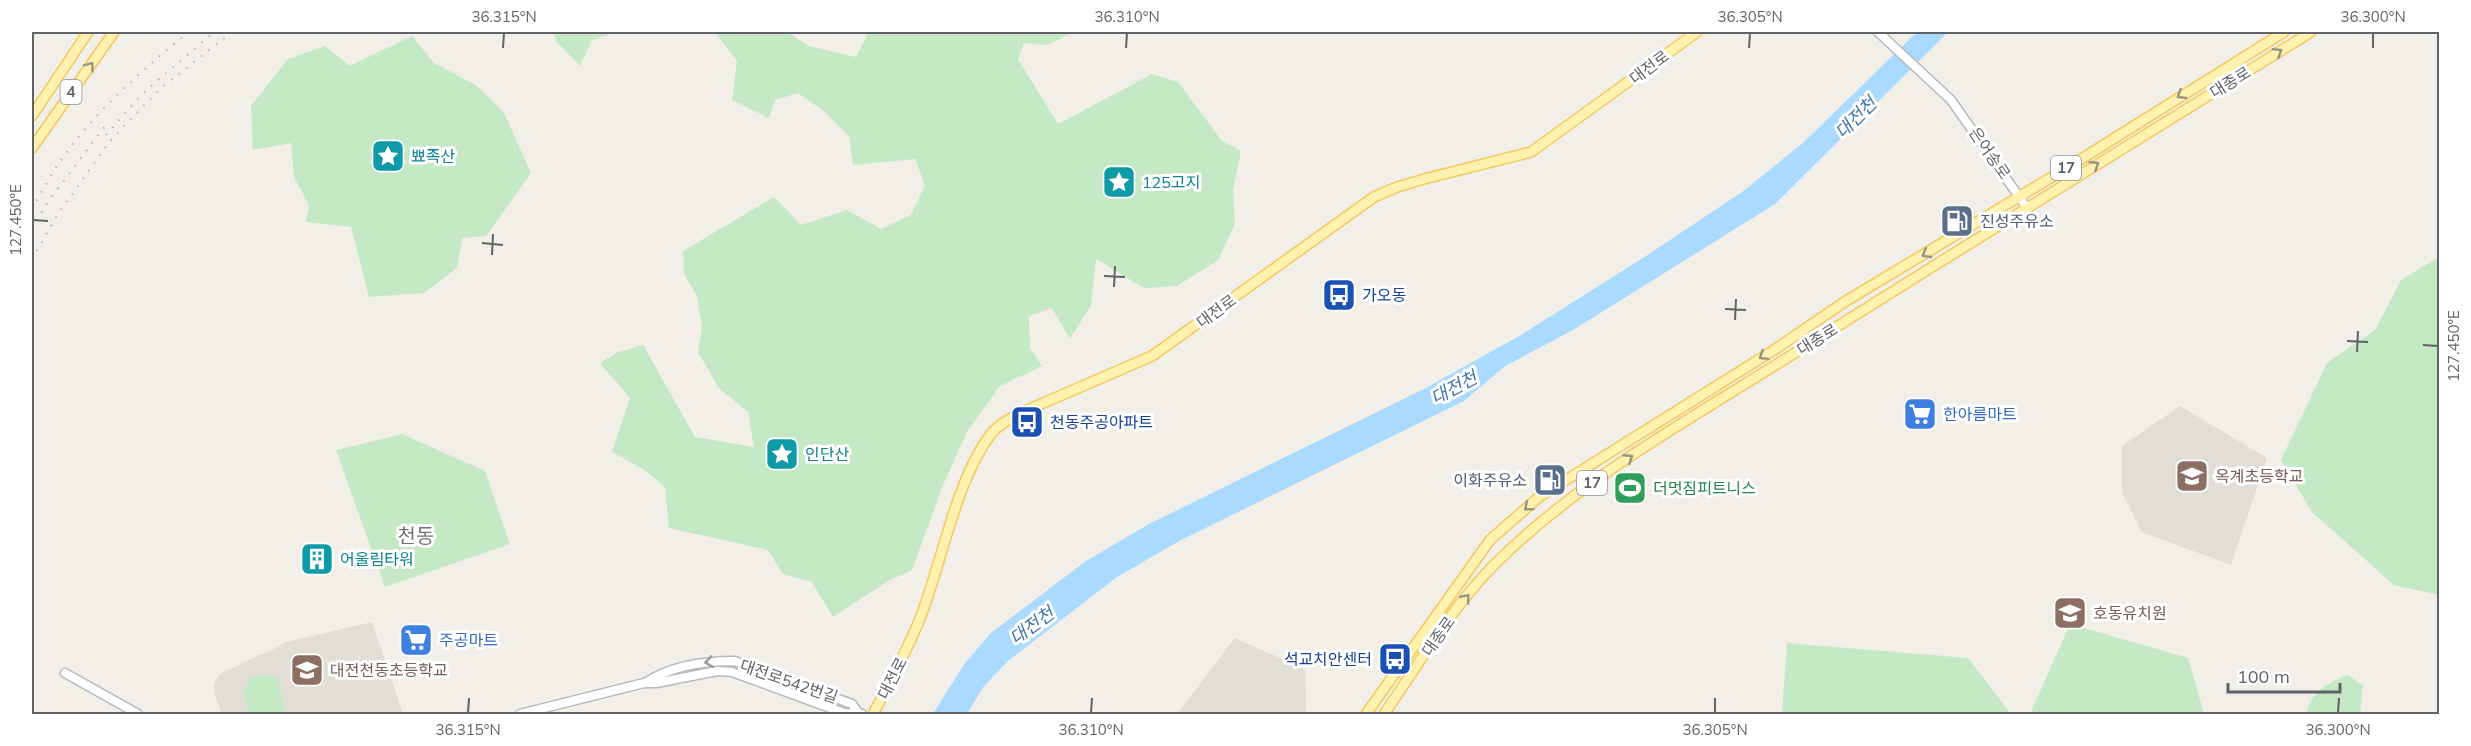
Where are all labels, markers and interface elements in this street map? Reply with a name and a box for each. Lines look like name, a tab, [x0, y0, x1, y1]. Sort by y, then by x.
text: 36.315°N	[471, 7, 537, 26]
text: 36.310°N	[1094, 7, 1160, 26]
text: 36.305°N	[1717, 7, 1783, 26]
text: 36.300°N	[2340, 7, 2406, 26]
street label: 대전로	[1625, 46, 1673, 88]
one-way arrow	[2272, 47, 2282, 59]
one-way arrow	[82, 62, 93, 73]
street label: 대종로	[2206, 62, 2254, 102]
road number: 4	[60, 80, 82, 104]
one-way arrow	[2177, 88, 2187, 100]
water label: 대전천	[1830, 90, 1883, 143]
street label: 은어송로	[1965, 123, 2015, 183]
place icon: 뾰족산	[370, 138, 406, 174]
place label: 뾰족산	[411, 146, 455, 166]
road number: 17	[2051, 156, 2081, 180]
one-way arrow	[2088, 162, 2099, 173]
place icon: 125고지	[1101, 164, 1137, 200]
place label: 125고지	[1142, 172, 1200, 192]
text: 127.450°E	[6, 184, 25, 256]
fuel station icon: 진성주유소	[1939, 203, 1975, 239]
place label: 진성주유소	[1980, 211, 2054, 231]
one-way arrow	[1922, 246, 1932, 258]
bus stop icon: 가오동	[1321, 277, 1357, 313]
place label: 가오동	[1362, 285, 1406, 305]
street label: 대전로	[1192, 290, 1240, 332]
text: 127.450°E	[2444, 310, 2463, 382]
street label: 대종로	[1793, 319, 1841, 359]
one-way arrow	[1758, 349, 1769, 360]
water label: 대전천	[1426, 365, 1483, 409]
supermarket icon: 한아름마트	[1902, 396, 1938, 432]
bus stop icon: 천동주공아파트	[1009, 404, 1045, 440]
place label: 한아름마트	[1943, 404, 2017, 424]
place label: 천동주공아파트	[1050, 412, 1153, 432]
place icon: 인단산	[764, 436, 800, 472]
place label: 인단산	[805, 444, 849, 464]
one-way arrow	[1623, 454, 1633, 466]
school or university icon: 옥계초등학교	[2174, 458, 2210, 494]
fuel station icon: 이화주유소	[1532, 462, 1568, 498]
place label: 옥계초등학교	[2215, 466, 2303, 486]
place label: 이화주유소	[1453, 470, 1527, 490]
sports icon: 더멋짐피트니스	[1612, 470, 1648, 506]
road number: 17	[1577, 471, 1607, 495]
place label: 더멋짐피트니스	[1653, 478, 1756, 498]
one-way arrow	[1524, 500, 1535, 511]
district label: 천동	[398, 523, 434, 548]
building icon: 어울림타워	[299, 541, 335, 577]
place label: 어울림타워	[340, 549, 414, 569]
one-way arrow	[1459, 594, 1470, 605]
school or university icon: 호동유치원	[2052, 595, 2088, 631]
water label: 대전천	[1005, 600, 1061, 650]
place label: 호동유치원	[2093, 603, 2167, 623]
street label: 대종로	[1417, 612, 1459, 660]
supermarket icon: 주공마트	[398, 622, 434, 658]
place label: 주공마트	[439, 630, 498, 650]
bus stop icon: 석교치안센터	[1377, 641, 1413, 677]
place label: 석교치안센터	[1284, 649, 1372, 669]
school or university icon: 대전천동초등학교	[289, 652, 325, 688]
street label: 대전로	[873, 654, 911, 702]
street label: 대전로542번길	[737, 655, 841, 707]
one-way arrow	[704, 656, 713, 668]
scale bar	[2228, 656, 2340, 694]
place label: 대전천동초등학교	[330, 660, 448, 680]
text: 100 m	[2237, 665, 2290, 688]
text: 36.315°N	[435, 720, 501, 739]
text: 36.310°N	[1058, 720, 1124, 739]
text: 36.305°N	[1682, 720, 1748, 739]
text: 36.300°N	[2305, 720, 2371, 739]

